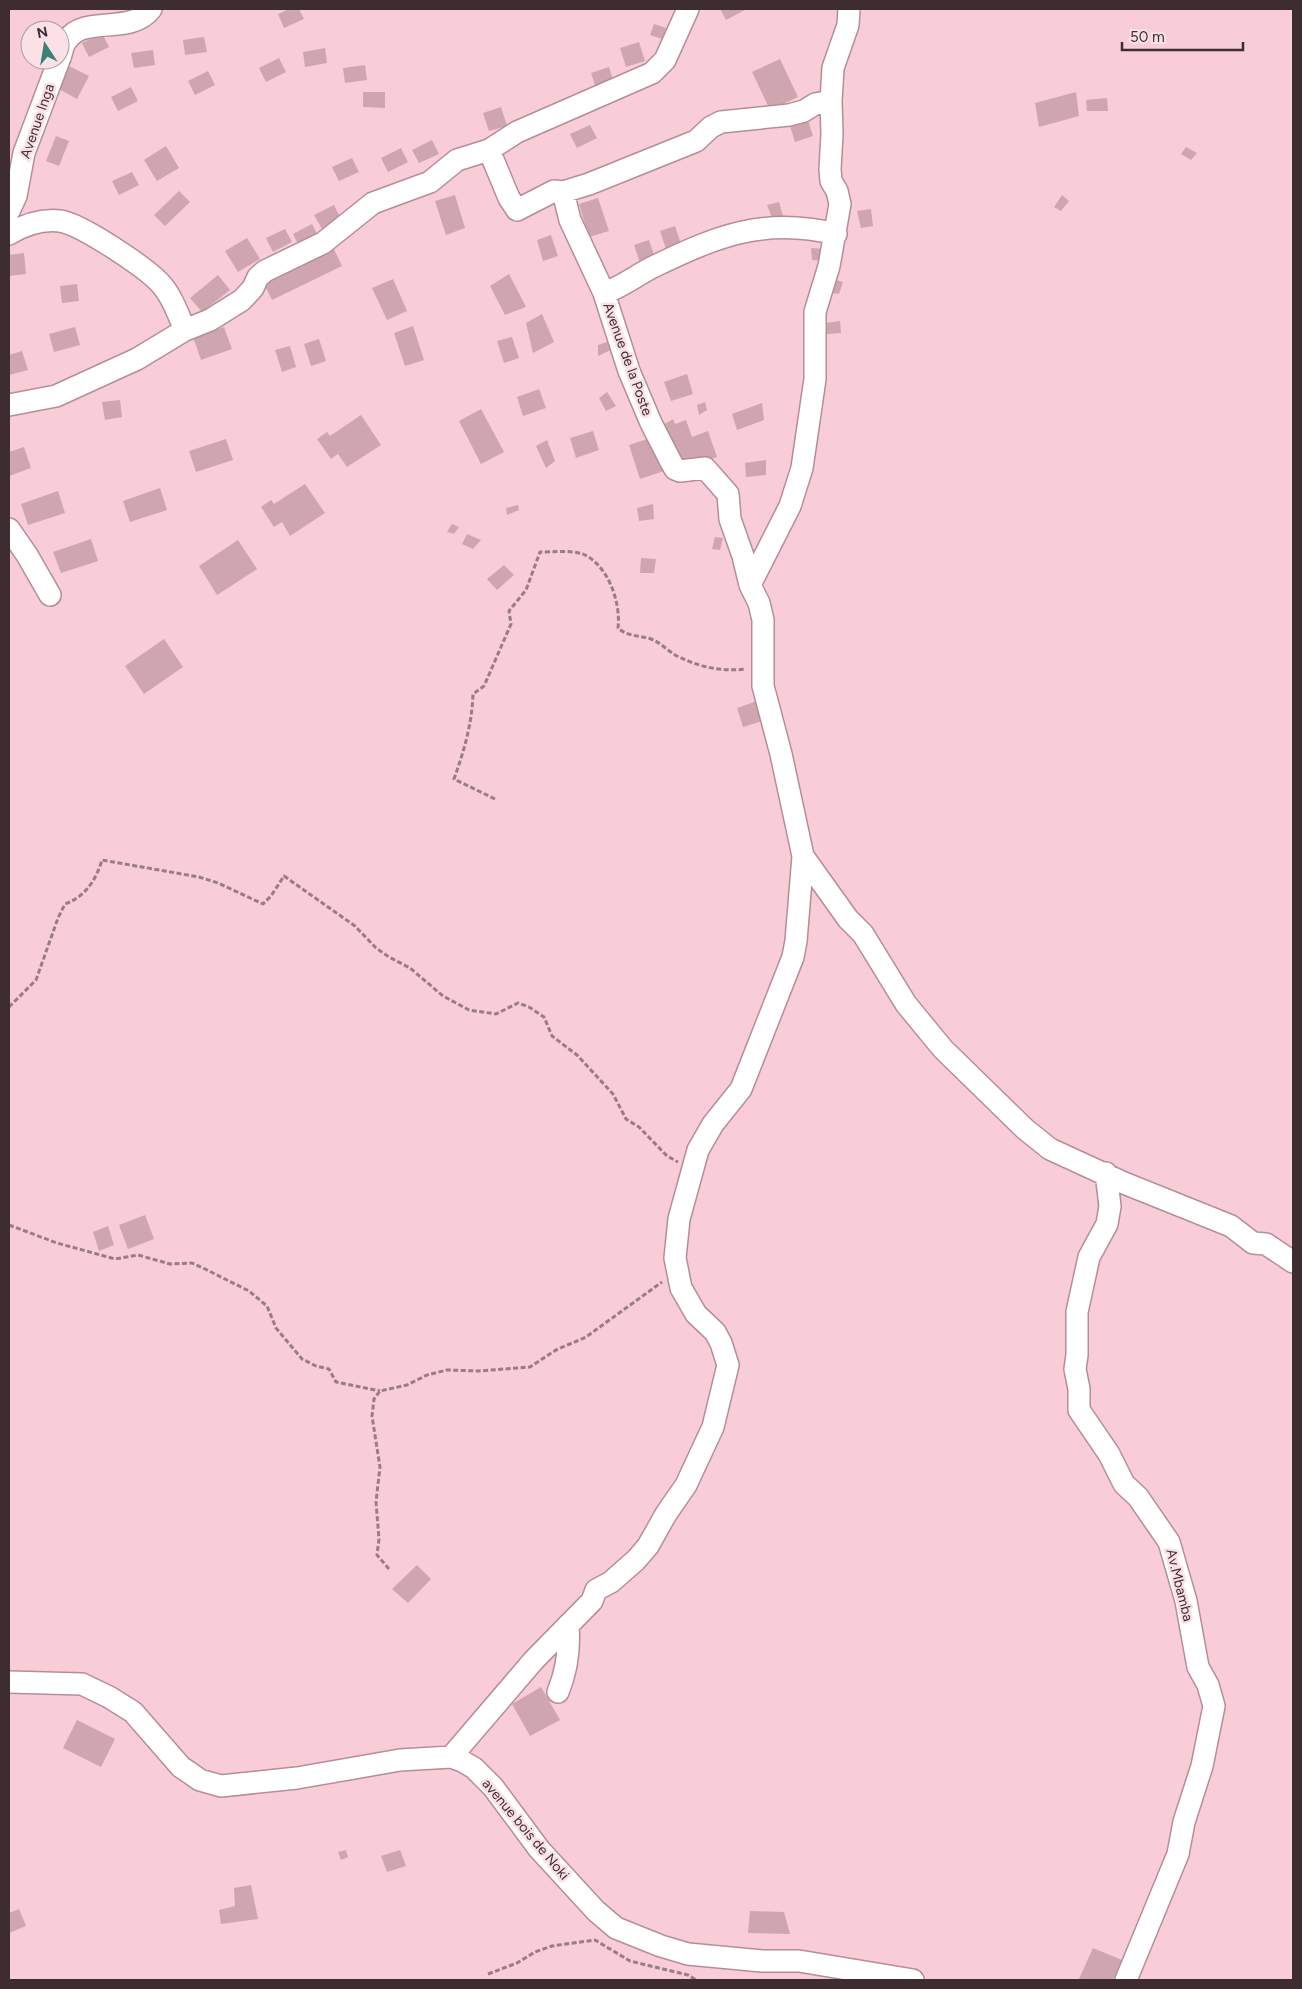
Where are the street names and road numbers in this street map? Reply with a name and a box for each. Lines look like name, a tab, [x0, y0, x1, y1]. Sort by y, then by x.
street label: Avenue Inga	[17, 82, 58, 161]
street label: Avenue de la Poste	[599, 300, 656, 418]
street label: Av.Mbamba	[1162, 1547, 1197, 1623]
street label: avenue bois de Noki	[478, 1775, 573, 1883]

